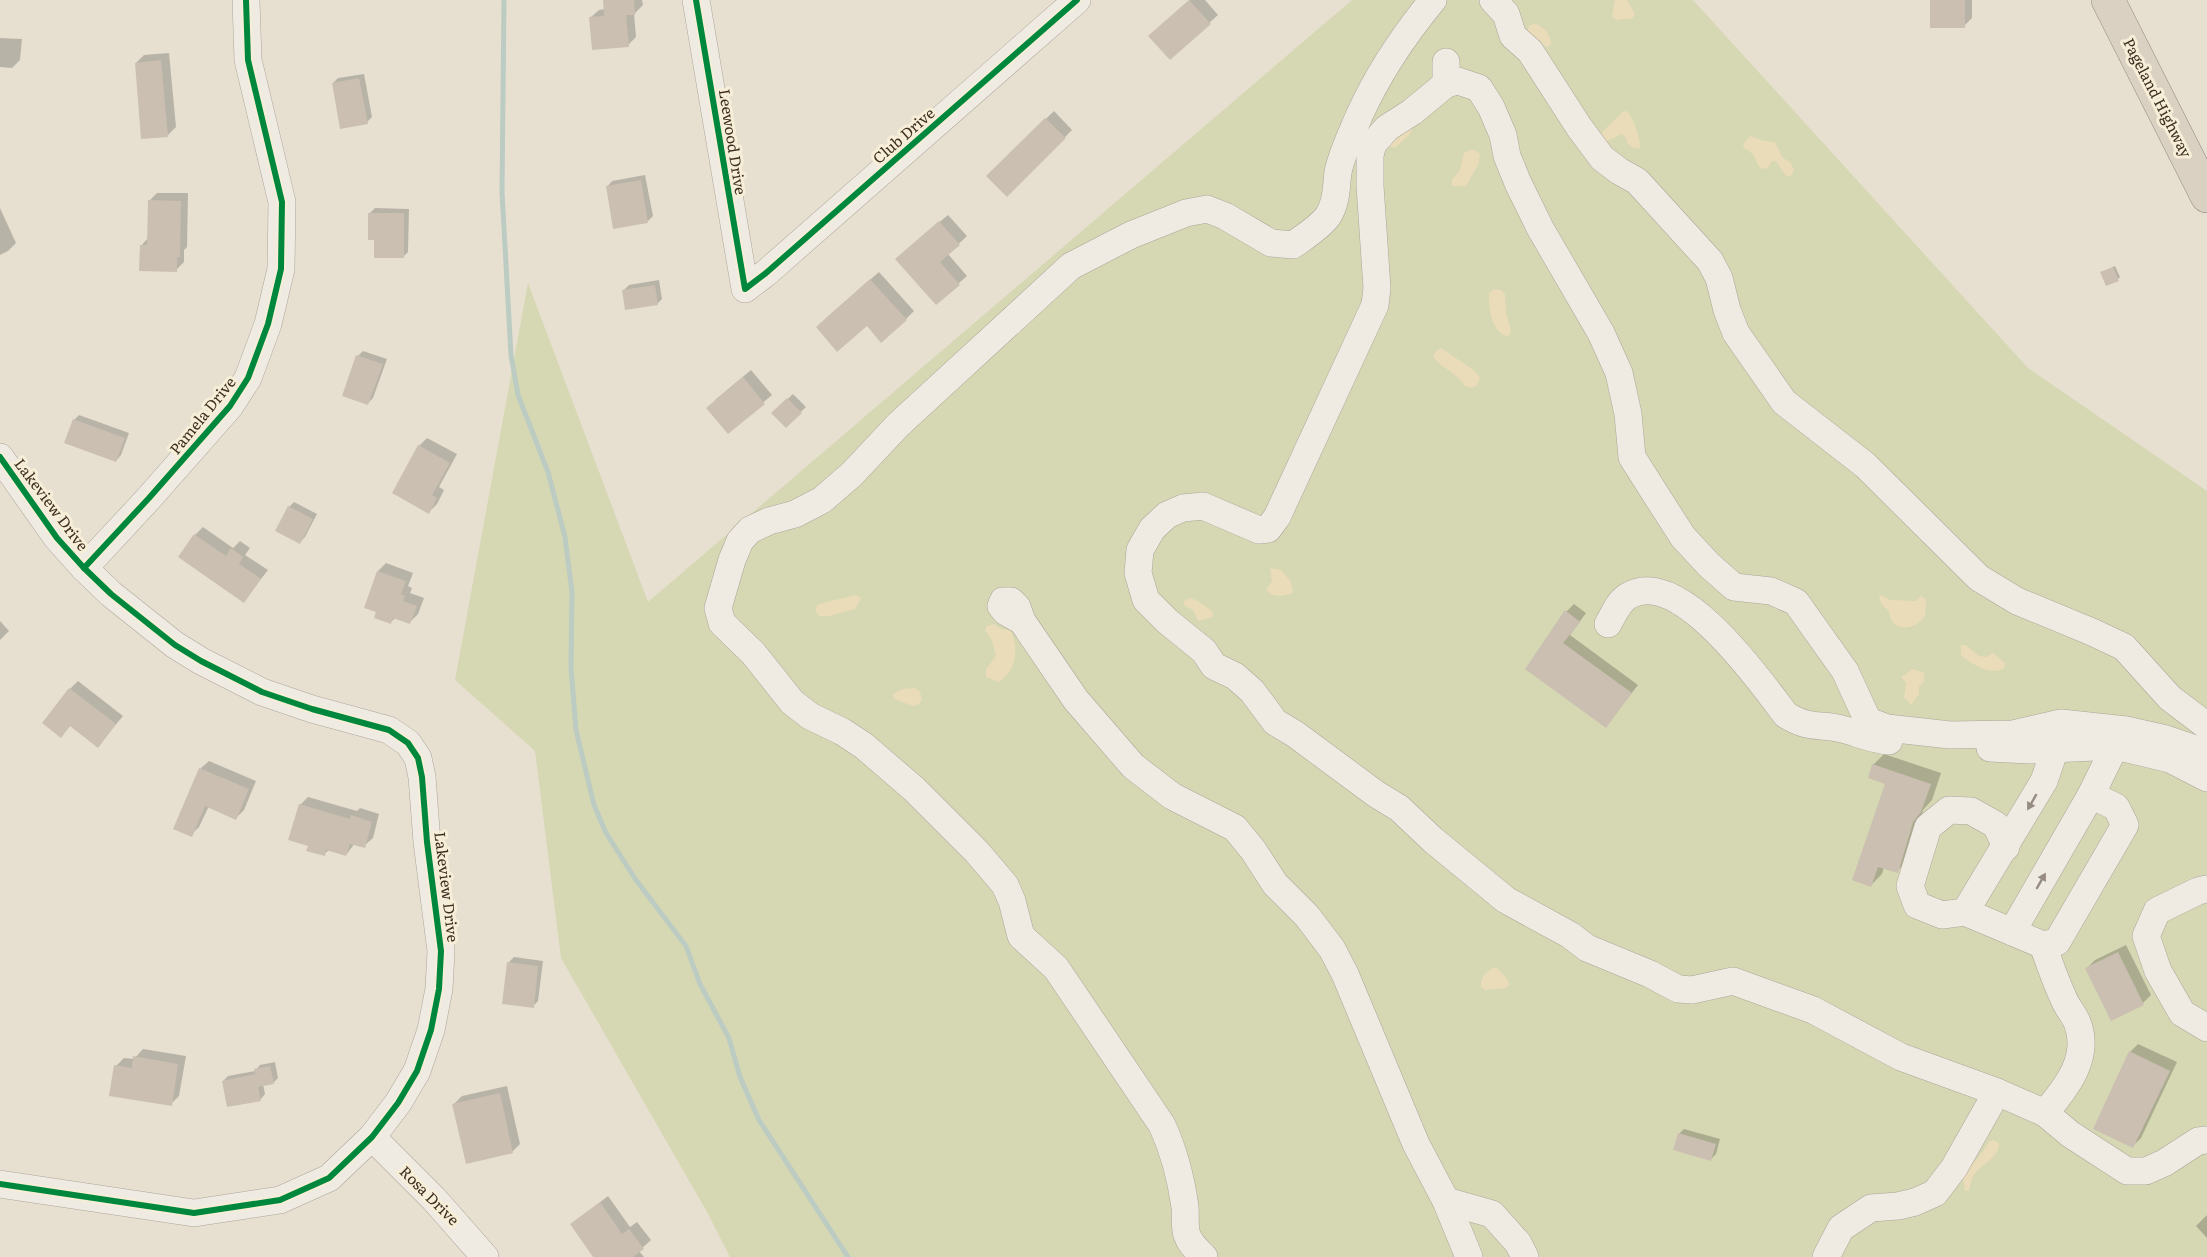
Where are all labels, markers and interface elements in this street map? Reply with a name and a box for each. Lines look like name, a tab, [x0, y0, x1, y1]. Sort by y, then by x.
street label: Pageland Highway	[2118, 33, 2199, 161]
street label: Leewood Drive	[714, 87, 753, 197]
street label: Club Drive	[867, 101, 939, 168]
street label: Pamela Drive	[163, 371, 241, 459]
street label: Lakeview Drive	[10, 453, 95, 556]
one-way arrow	[2026, 794, 2037, 810]
street label: Lakeview Drive	[429, 830, 466, 944]
one-way arrow	[2036, 873, 2047, 889]
street label: Rosa Drive	[395, 1160, 465, 1230]

